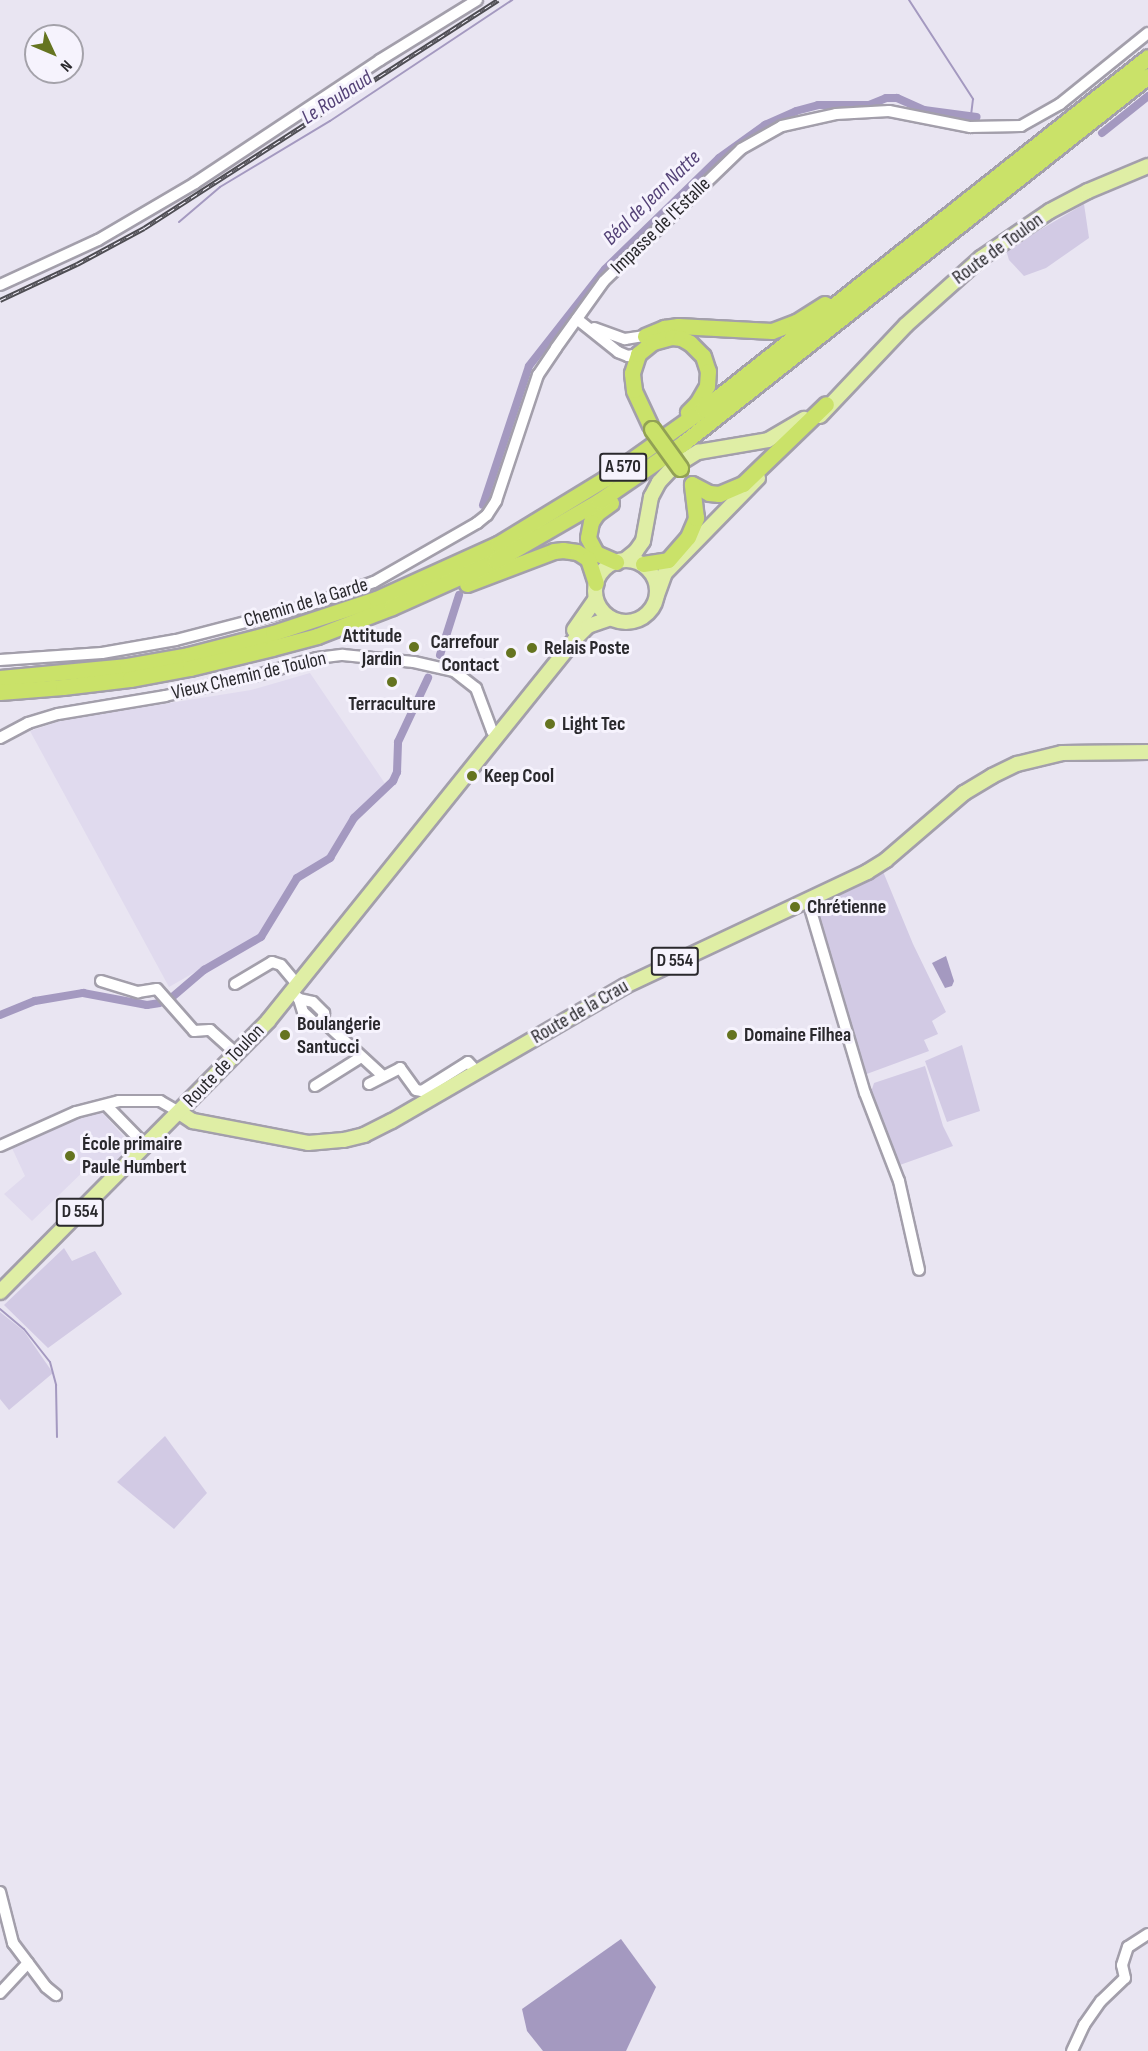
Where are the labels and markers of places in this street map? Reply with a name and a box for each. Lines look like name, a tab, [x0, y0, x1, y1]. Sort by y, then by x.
place label: Attitude Jardin	[343, 624, 402, 671]
place label: Carrefour Contact	[431, 630, 499, 677]
place label: Relais Poste	[544, 636, 630, 660]
marker: Attitude Jardin	[407, 640, 421, 654]
marker: Relais Poste	[525, 641, 539, 655]
marker: Carrefour Contact	[504, 646, 518, 660]
marker: Terraculture	[385, 675, 399, 689]
place label: Terraculture	[348, 692, 436, 716]
place label: Light Tec	[562, 712, 626, 736]
marker: Light Tec	[543, 717, 557, 731]
place label: Keep Cool	[484, 764, 554, 788]
marker: Keep Cool	[465, 769, 479, 783]
place label: Chrétienne	[807, 895, 886, 919]
marker: Chrétienne	[788, 900, 802, 914]
place label: Boulangerie Santucci	[297, 1012, 381, 1059]
place label: Domaine Filhea	[744, 1023, 851, 1047]
marker: Boulangerie Santucci	[278, 1028, 292, 1042]
marker: Domaine Filhea	[725, 1028, 739, 1042]
place label: École primaire Paule Humbert	[82, 1132, 186, 1179]
marker: École primaire Paule Humbert	[63, 1149, 77, 1163]

